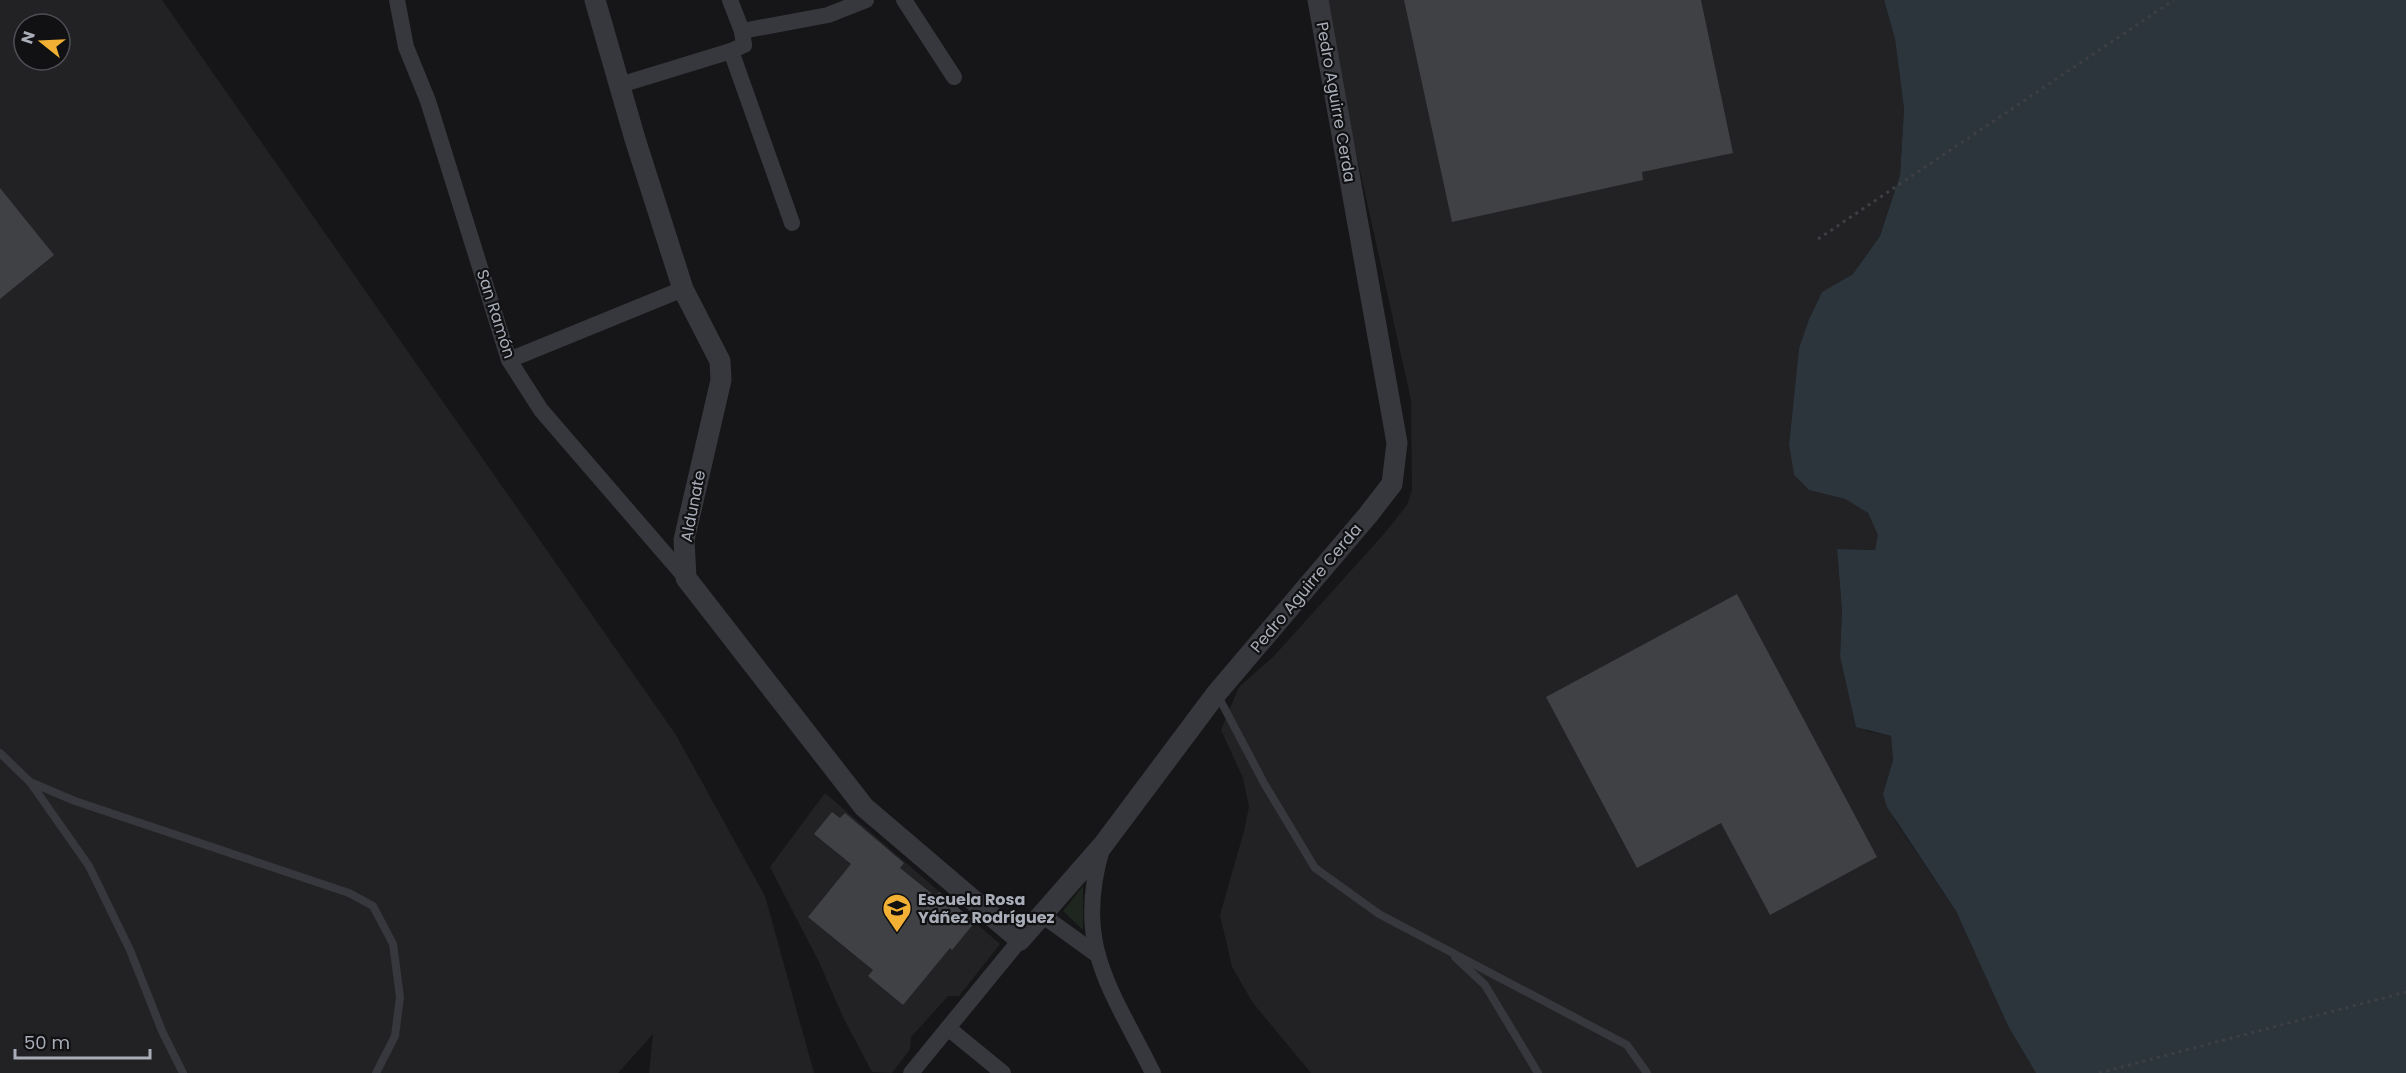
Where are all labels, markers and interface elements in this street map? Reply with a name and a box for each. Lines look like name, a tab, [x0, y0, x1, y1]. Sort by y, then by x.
north arrow	[12, 12, 72, 72]
street label: Pedro Aguirre Cerda	[1311, 20, 1361, 184]
text: N	[15, 28, 41, 47]
street label: San Ramón	[471, 267, 521, 361]
street label: Aldunate	[675, 468, 711, 544]
street label: Pedro Aguirre Cerda	[1245, 518, 1367, 658]
place label: Escuela Rosa Yáñez Rodríguez	[918, 888, 1055, 929]
school or university icon: Escuela Rosa Yáñez Rodríguez	[881, 892, 913, 934]
scale bar	[15, 1022, 150, 1060]
text: 50 m	[24, 1030, 70, 1055]

